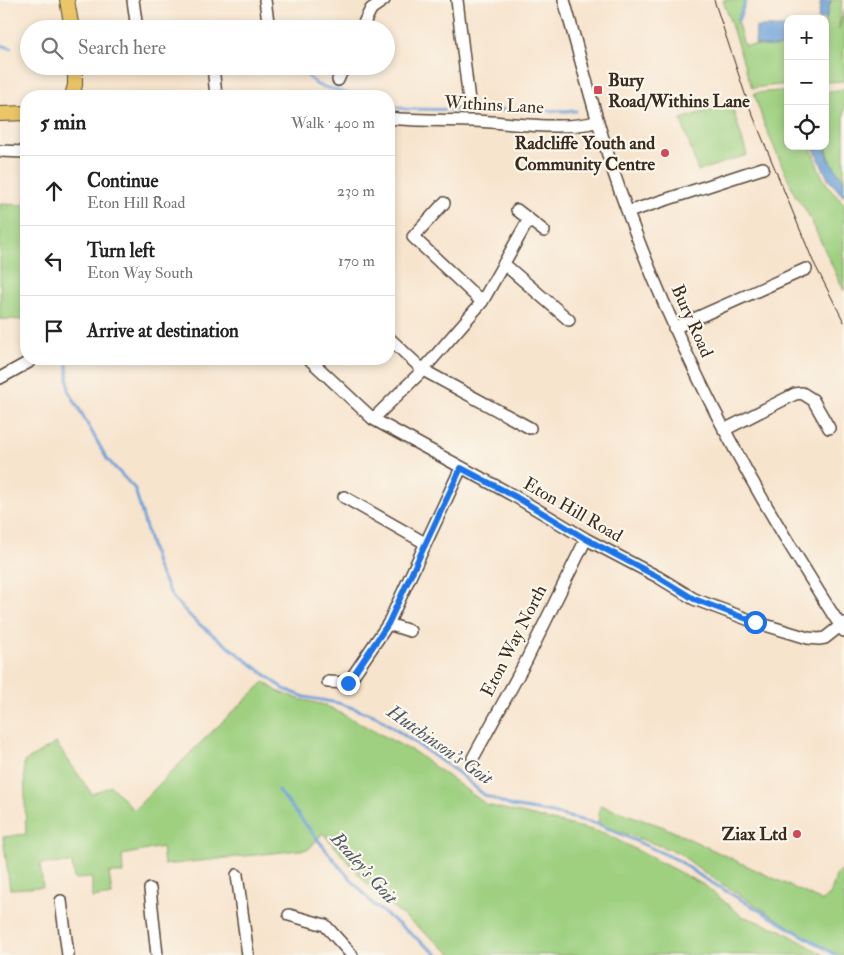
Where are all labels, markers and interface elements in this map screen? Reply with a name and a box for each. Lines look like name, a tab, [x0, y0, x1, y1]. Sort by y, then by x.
map controls	[784, 15, 829, 150]
button: +	[784, 15, 829, 60]
search box	[20, 20, 395, 75]
icon: search	[38, 34, 66, 62]
text: Search here	[78, 36, 166, 60]
button: −	[784, 60, 829, 105]
place label: Bury Road/Withins Lane	[608, 69, 750, 113]
marker: Bury Road/Withins Lane	[592, 84, 604, 96]
street label: Withins Lane	[443, 91, 545, 119]
button: locate	[784, 105, 829, 150]
text: 5 min	[40, 109, 86, 136]
text: Walk · 400 m	[291, 113, 375, 133]
place label: Radcliffe Youth and Community Centre	[515, 132, 655, 176]
marker: Radcliffe Youth and Community Centre	[659, 147, 671, 159]
text: Continue	[87, 169, 158, 193]
icon: ahead	[40, 177, 68, 205]
text: 230 m	[337, 181, 375, 201]
text: Eton Hill Road	[87, 193, 185, 213]
text: Turn left	[87, 239, 155, 263]
icon: left	[40, 247, 68, 275]
text: 170 m	[338, 251, 375, 271]
text: Eton Way South	[87, 263, 193, 283]
street label: Bury Road	[666, 281, 718, 361]
icon: arrive	[40, 317, 68, 345]
text: Arrive at destination	[87, 319, 239, 343]
street label: Eton Hill Road	[519, 472, 627, 548]
street label: Eton Way North	[476, 581, 552, 701]
route start	[744, 611, 767, 634]
route end	[337, 672, 360, 695]
water label: Hutchinson's Goit	[382, 699, 499, 791]
place label: Ziax Ltd	[722, 823, 787, 846]
water label: Bealey's Goit	[325, 826, 404, 910]
marker: Ziax Ltd	[791, 828, 803, 840]

